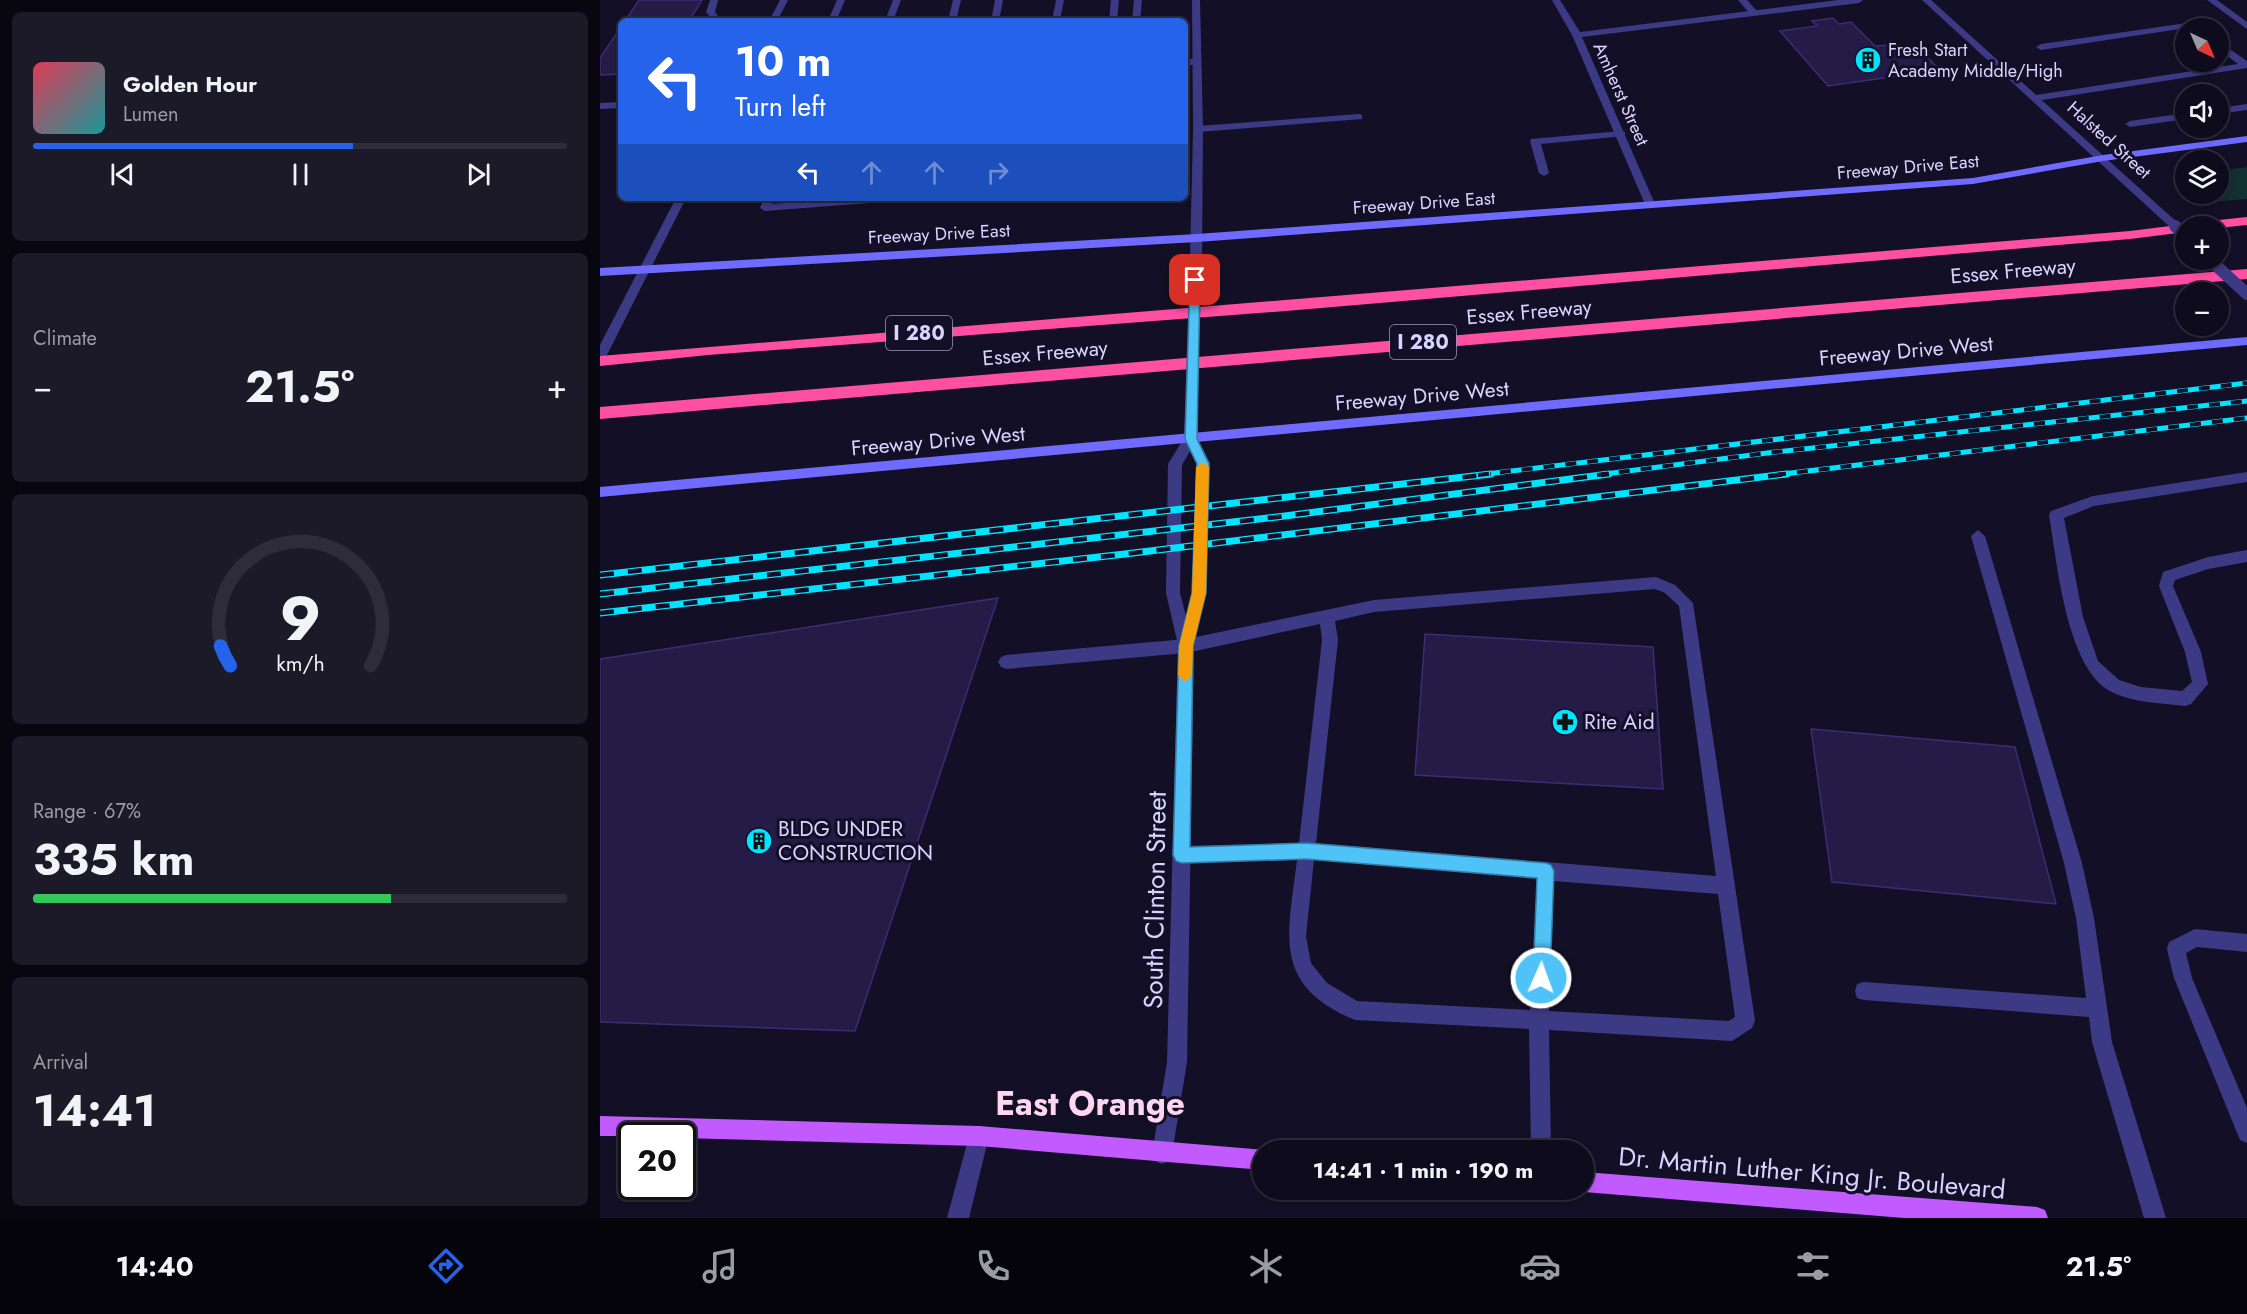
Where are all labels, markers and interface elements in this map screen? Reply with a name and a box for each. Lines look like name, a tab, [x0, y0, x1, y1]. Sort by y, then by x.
north arrow	[2175, 18, 2229, 72]
map controls	[2175, 18, 2229, 336]
text: 10 m	[735, 31, 831, 92]
place label: Fresh Start Academy Middle/High	[1888, 37, 2063, 84]
street label: Amherst Street	[1587, 38, 1656, 150]
icon: left	[636, 42, 714, 120]
building icon: Fresh Start Academy Middle/High	[1853, 45, 1883, 75]
text: Golden Hour	[123, 68, 257, 100]
button: sound	[2175, 84, 2229, 138]
text: Turn left	[735, 87, 825, 126]
street label: Halsted Street	[2061, 95, 2157, 185]
text: Lumen	[123, 100, 179, 129]
street label: Freeway Drive East	[1836, 148, 1981, 186]
button: layers	[2175, 150, 2229, 204]
icon: left	[792, 156, 825, 189]
icon: ahead	[855, 156, 888, 189]
icon: ahead	[918, 156, 951, 189]
icon: right	[981, 156, 1014, 189]
icon: previous	[106, 158, 139, 191]
icon: pause	[284, 158, 317, 191]
icon: next	[462, 158, 495, 191]
street label: Freeway Drive East	[1352, 185, 1497, 221]
button: +	[2175, 216, 2229, 270]
street label: Freeway Drive East	[867, 217, 1011, 251]
street label: Essex Freeway	[1949, 251, 2078, 291]
pin	[1169, 254, 1220, 305]
icon: arrive	[1178, 263, 1211, 296]
button: −	[2175, 282, 2229, 336]
street label: Essex Freeway	[1465, 292, 1594, 332]
road number: I 280	[886, 316, 952, 350]
text: Climate	[33, 324, 97, 353]
road number: I 280	[1390, 325, 1456, 359]
street label: Freeway Drive West	[1818, 328, 1994, 374]
street label: Essex Freeway	[981, 333, 1110, 373]
text: 21.5°	[245, 354, 354, 419]
text: −	[33, 363, 52, 410]
text: +	[547, 363, 567, 410]
street label: Freeway Drive West	[1334, 373, 1510, 419]
street label: Freeway Drive West	[850, 418, 1026, 464]
text: 9	[279, 573, 321, 663]
text: km/h	[276, 648, 324, 679]
pharmacy icon: Rite Aid	[1550, 707, 1580, 737]
place label: Rite Aid	[1584, 707, 1655, 737]
street label: South Clinton Street	[1134, 790, 1176, 1009]
text: Range · 67%	[33, 797, 141, 826]
place label: BLDG UNDER CONSTRUCTION	[778, 814, 933, 868]
building icon: BLDG UNDER CONSTRUCTION	[744, 826, 774, 856]
text: 335 km	[33, 827, 194, 892]
position arrow	[1509, 946, 1573, 1010]
text: Arrival	[33, 1048, 88, 1077]
text: 14:41	[33, 1078, 156, 1143]
district label: East Orange	[995, 1080, 1185, 1127]
speed limit sign: 20	[618, 1122, 696, 1200]
street label: Dr. Martin Luther King Jr. Boulevard	[1617, 1137, 2007, 1209]
text: 14:41 · 1 min · 190 m	[1313, 1154, 1533, 1186]
icon: directions	[425, 1245, 467, 1287]
icon: music	[699, 1245, 741, 1287]
icon: phone	[972, 1245, 1014, 1287]
icon: climate	[1245, 1245, 1287, 1287]
icon: car	[1519, 1245, 1561, 1287]
icon: filters	[1792, 1245, 1834, 1287]
text: 14:40	[116, 1247, 194, 1286]
text: 21.5°	[2066, 1247, 2131, 1286]

